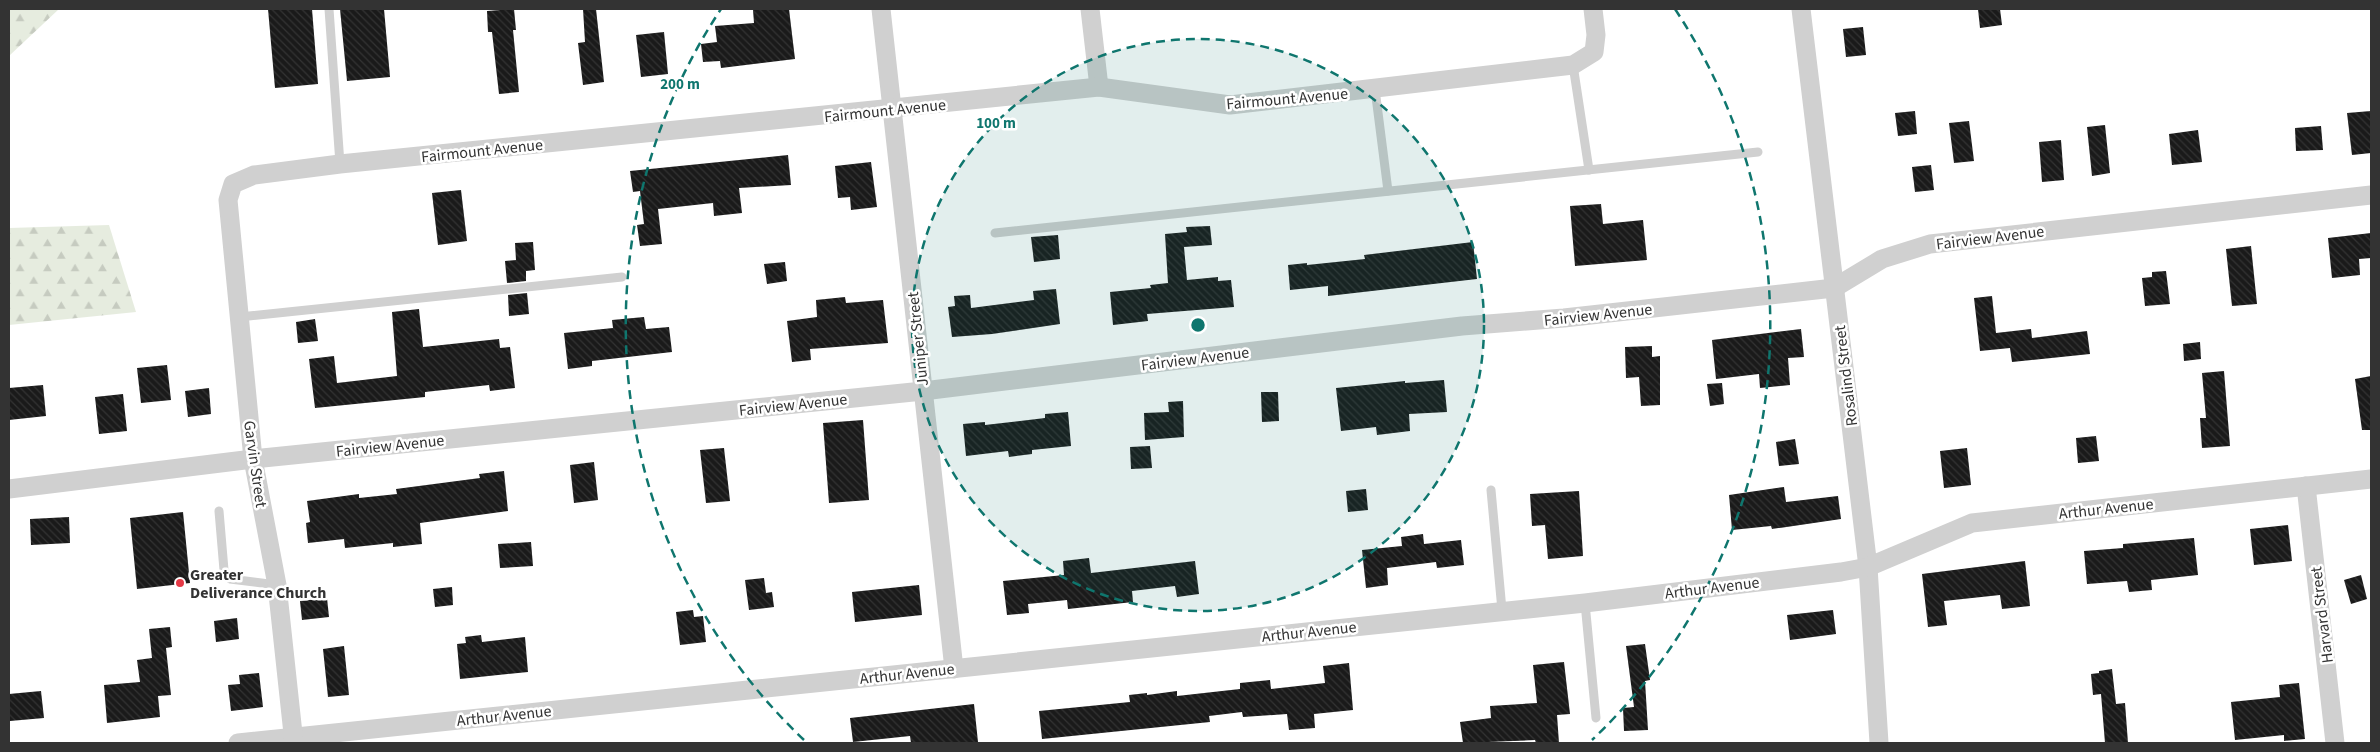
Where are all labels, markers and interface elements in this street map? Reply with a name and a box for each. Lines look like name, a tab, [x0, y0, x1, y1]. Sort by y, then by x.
text: 200 m	[660, 74, 700, 95]
street label: Fairmount Avenue	[1225, 83, 1349, 115]
street label: Fairmount Avenue	[823, 94, 947, 128]
text: 100 m	[976, 113, 1016, 134]
street label: Fairmount Avenue	[420, 134, 544, 168]
street label: Fairview Avenue	[1935, 220, 2046, 256]
street label: Juniper Street	[902, 290, 934, 387]
street label: Fairview Avenue	[1543, 298, 1653, 332]
centre of rings	[1189, 316, 1207, 334]
street label: Rosalind Street	[1829, 324, 1863, 427]
street label: Fairview Avenue	[1140, 341, 1251, 377]
street label: Fairview Avenue	[738, 388, 848, 422]
street label: Garvin Street	[238, 419, 272, 509]
street label: Fairview Avenue	[335, 429, 445, 463]
street label: Arthur Avenue	[2058, 493, 2155, 525]
place label: Greater Deliverance Church	[190, 564, 326, 604]
street label: Harvard Street	[2305, 565, 2339, 664]
street label: Arthur Avenue	[1664, 571, 1761, 605]
marker: Greater Deliverance Church	[174, 577, 186, 589]
street label: Arthur Avenue	[1261, 616, 1358, 648]
street label: Arthur Avenue	[859, 658, 956, 690]
street label: Arthur Avenue	[456, 700, 553, 732]

